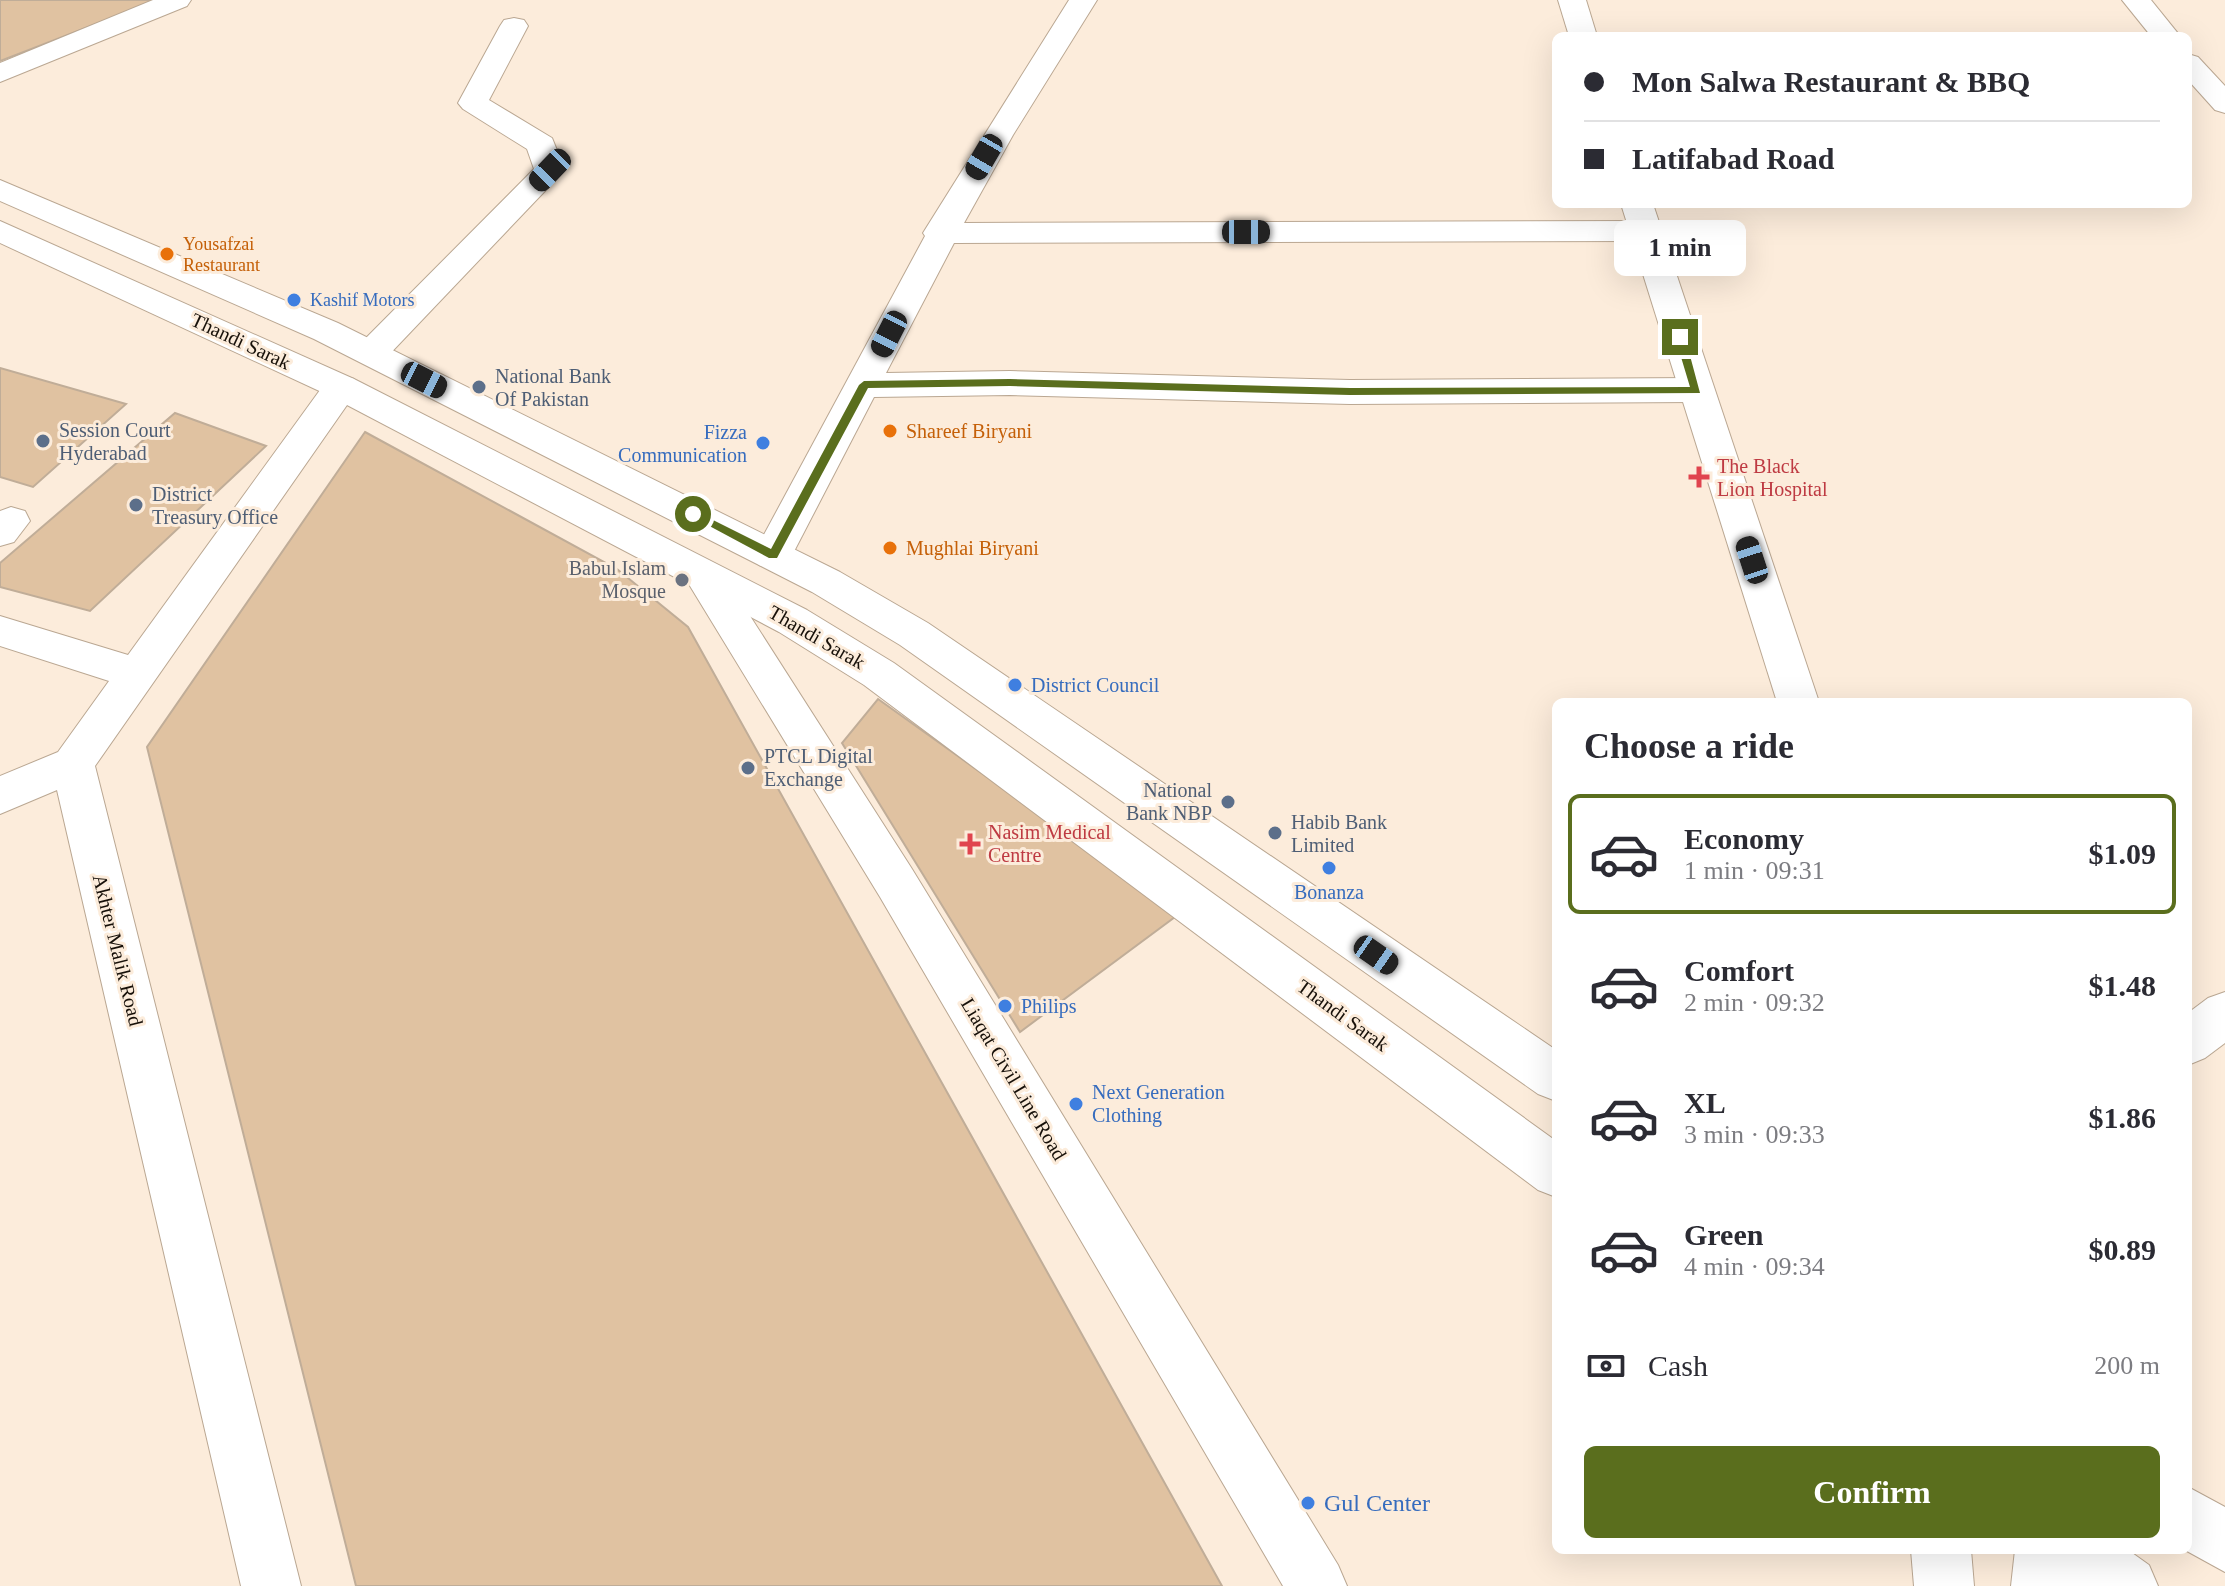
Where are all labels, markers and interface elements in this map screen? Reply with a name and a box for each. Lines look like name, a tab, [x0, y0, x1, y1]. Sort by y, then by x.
text: Mon Salwa Restaurant & BBQ	[1632, 65, 2030, 98]
car	[962, 130, 1006, 184]
text: Latifabad Road	[1632, 142, 1835, 175]
car	[525, 144, 575, 196]
car	[1222, 220, 1270, 244]
callout: 1 min	[1614, 221, 1746, 277]
text: 1 min	[1649, 233, 1711, 262]
place label: Yousafzai Restaurant	[183, 234, 260, 275]
marker: Yousafzai Restaurant	[158, 245, 176, 263]
place label: Kashif Motors	[310, 290, 415, 310]
marker: Kashif Motors	[285, 291, 303, 309]
car	[867, 307, 911, 361]
street label: Thandi Sarak	[188, 308, 294, 374]
route end	[1662, 319, 1698, 355]
car	[397, 358, 451, 402]
place label: National Bank Of Pakistan	[495, 365, 611, 410]
marker: National Bank Of Pakistan	[470, 378, 488, 396]
place label: Session Court Hyderabad	[59, 419, 171, 465]
place label: Shareef Biryani	[906, 420, 1033, 443]
place label: Fizza Communication	[618, 421, 747, 466]
marker: Shareef Biryani	[881, 422, 899, 440]
marker: Session Court Hyderabad	[34, 432, 52, 450]
marker: Fizza Communication	[754, 434, 772, 452]
place label: The Black Lion Hospital	[1717, 455, 1828, 501]
marker: The Black Lion Hospital	[1688, 466, 1710, 488]
place label: District Treasury Office	[152, 483, 278, 529]
marker: District Treasury Office	[127, 496, 145, 514]
route start	[675, 496, 711, 532]
car	[1733, 533, 1771, 587]
place label: Mughlai Biryani	[906, 537, 1039, 560]
marker: Mughlai Biryani	[881, 539, 899, 557]
place label: Babul Islam Mosque	[569, 557, 666, 603]
marker: Babul Islam Mosque	[673, 571, 691, 589]
street label: Thandi Sarak	[765, 601, 869, 673]
place label: District Council	[1031, 674, 1160, 696]
marker: District Council	[1006, 676, 1024, 694]
text: Choose a ride	[1584, 726, 1794, 766]
place label: PTCL Digital Exchange	[764, 745, 873, 791]
marker: PTCL Digital Exchange	[739, 759, 757, 777]
place label: National Bank NBP	[1126, 779, 1212, 824]
marker: National Bank NBP	[1219, 793, 1237, 811]
place label: Habib Bank Limited	[1291, 811, 1387, 856]
icon: car	[1588, 818, 1660, 890]
place label: Nasim Medical Centre	[988, 821, 1111, 866]
text: Economy	[1684, 822, 1804, 855]
marker: Habib Bank Limited	[1266, 824, 1284, 842]
marker: Nasim Medical Centre	[959, 833, 981, 855]
text: $1.09	[2089, 837, 2156, 870]
text: 1 min · 09:31	[1684, 856, 1825, 885]
marker: Bonanza	[1320, 859, 1338, 877]
street label: Akhter Malik Road	[89, 872, 147, 1028]
place label: Bonanza	[1294, 881, 1364, 903]
car	[1349, 931, 1403, 979]
icon: car	[1588, 950, 1660, 1022]
text: Comfort	[1684, 954, 1794, 987]
text: $1.48	[2089, 969, 2156, 1002]
street label: Thandi Sarak	[1293, 975, 1393, 1055]
text: 2 min · 09:32	[1684, 988, 1825, 1017]
street label: Liaqat Civil Line Road	[956, 994, 1071, 1164]
place label: Philips	[1021, 995, 1077, 1018]
marker: Philips	[996, 997, 1014, 1015]
place label: Next Generation Clothing	[1092, 1081, 1225, 1127]
icon: car	[1588, 1082, 1660, 1154]
text: XL	[1684, 1086, 1726, 1119]
marker: Next Generation Clothing	[1067, 1095, 1085, 1113]
text: $1.86	[2089, 1101, 2156, 1134]
text: 3 min · 09:33	[1684, 1120, 1825, 1149]
icon: car	[1588, 1214, 1660, 1286]
text: Green	[1684, 1218, 1763, 1251]
text: $0.89	[2089, 1233, 2156, 1266]
text: 4 min · 09:34	[1684, 1252, 1825, 1281]
icon: cash	[1584, 1344, 1628, 1388]
text: Cash	[1648, 1349, 1708, 1382]
text: 200 m	[2094, 1351, 2160, 1380]
button: Confirm	[1584, 1446, 2160, 1538]
place label: Gul Center	[1324, 1490, 1430, 1516]
marker: Gul Center	[1299, 1494, 1317, 1512]

